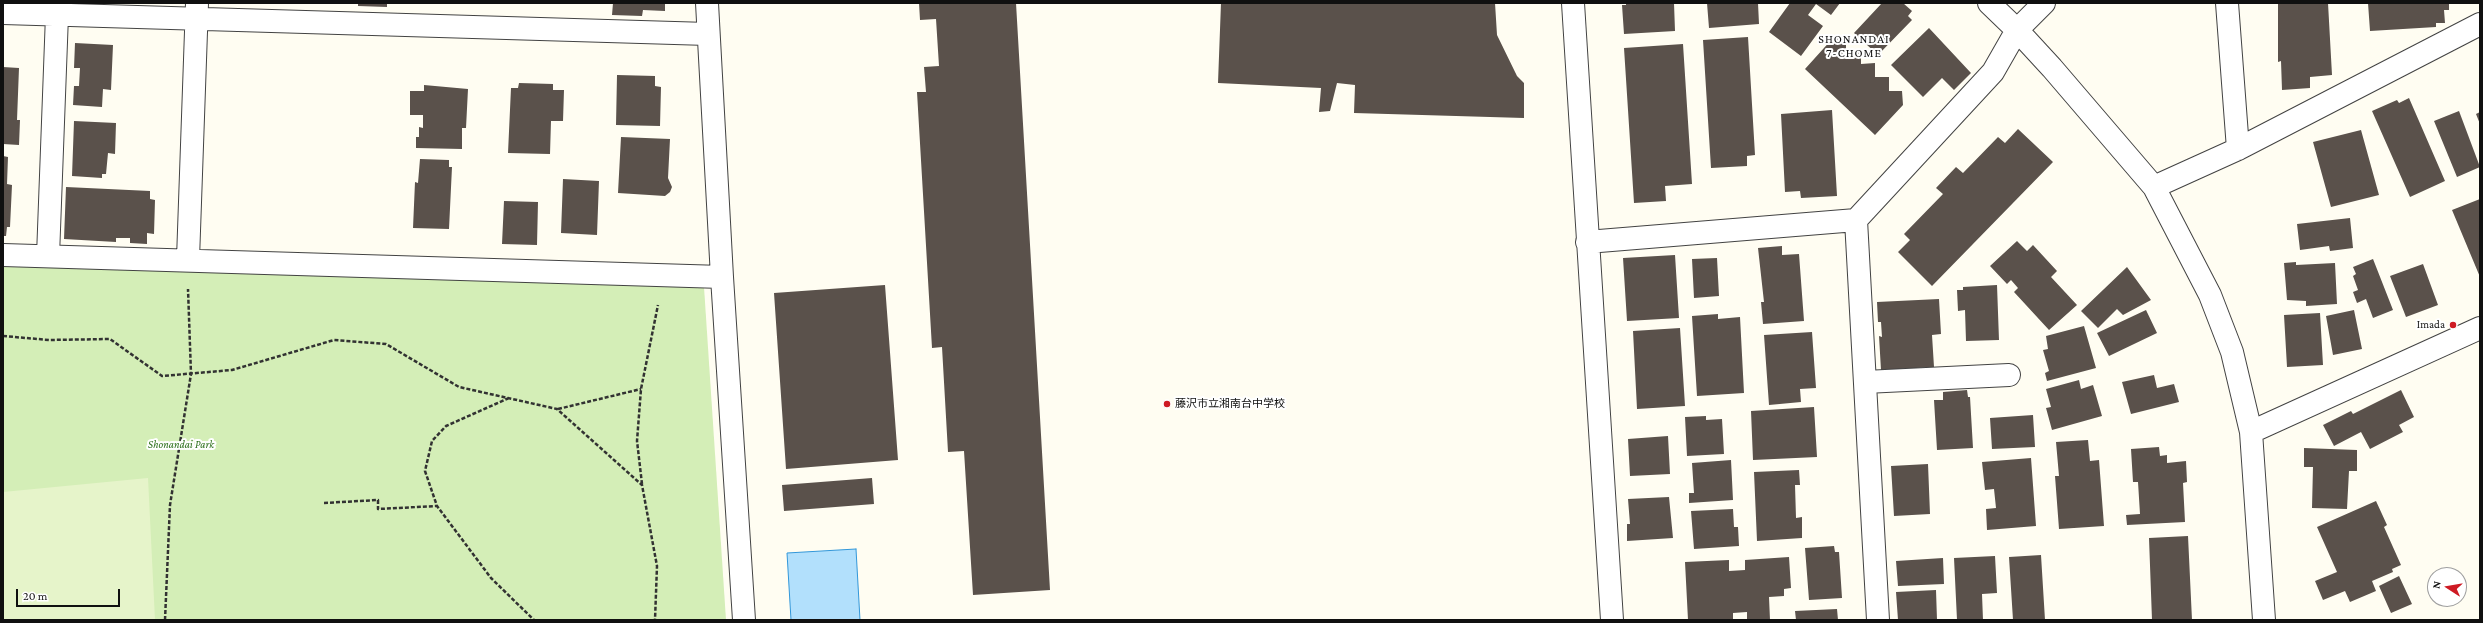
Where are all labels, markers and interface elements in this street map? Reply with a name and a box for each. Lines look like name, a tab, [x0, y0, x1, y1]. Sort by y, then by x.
district label: SHONANDAI 7-CHOME	[1818, 32, 1890, 60]
place label: Imada	[2417, 318, 2445, 332]
marker: Imada	[2448, 320, 2458, 330]
place label: 藤沢市立湘南台中学校	[1175, 397, 1285, 411]
marker: 藤沢市立湘南台中学校	[1162, 399, 1172, 409]
park label: Shonandai Park	[148, 438, 214, 452]
north arrow	[2427, 567, 2467, 607]
text: N	[2430, 580, 2443, 590]
scale bar	[18, 581, 122, 607]
text: 20 m	[23, 589, 47, 603]

